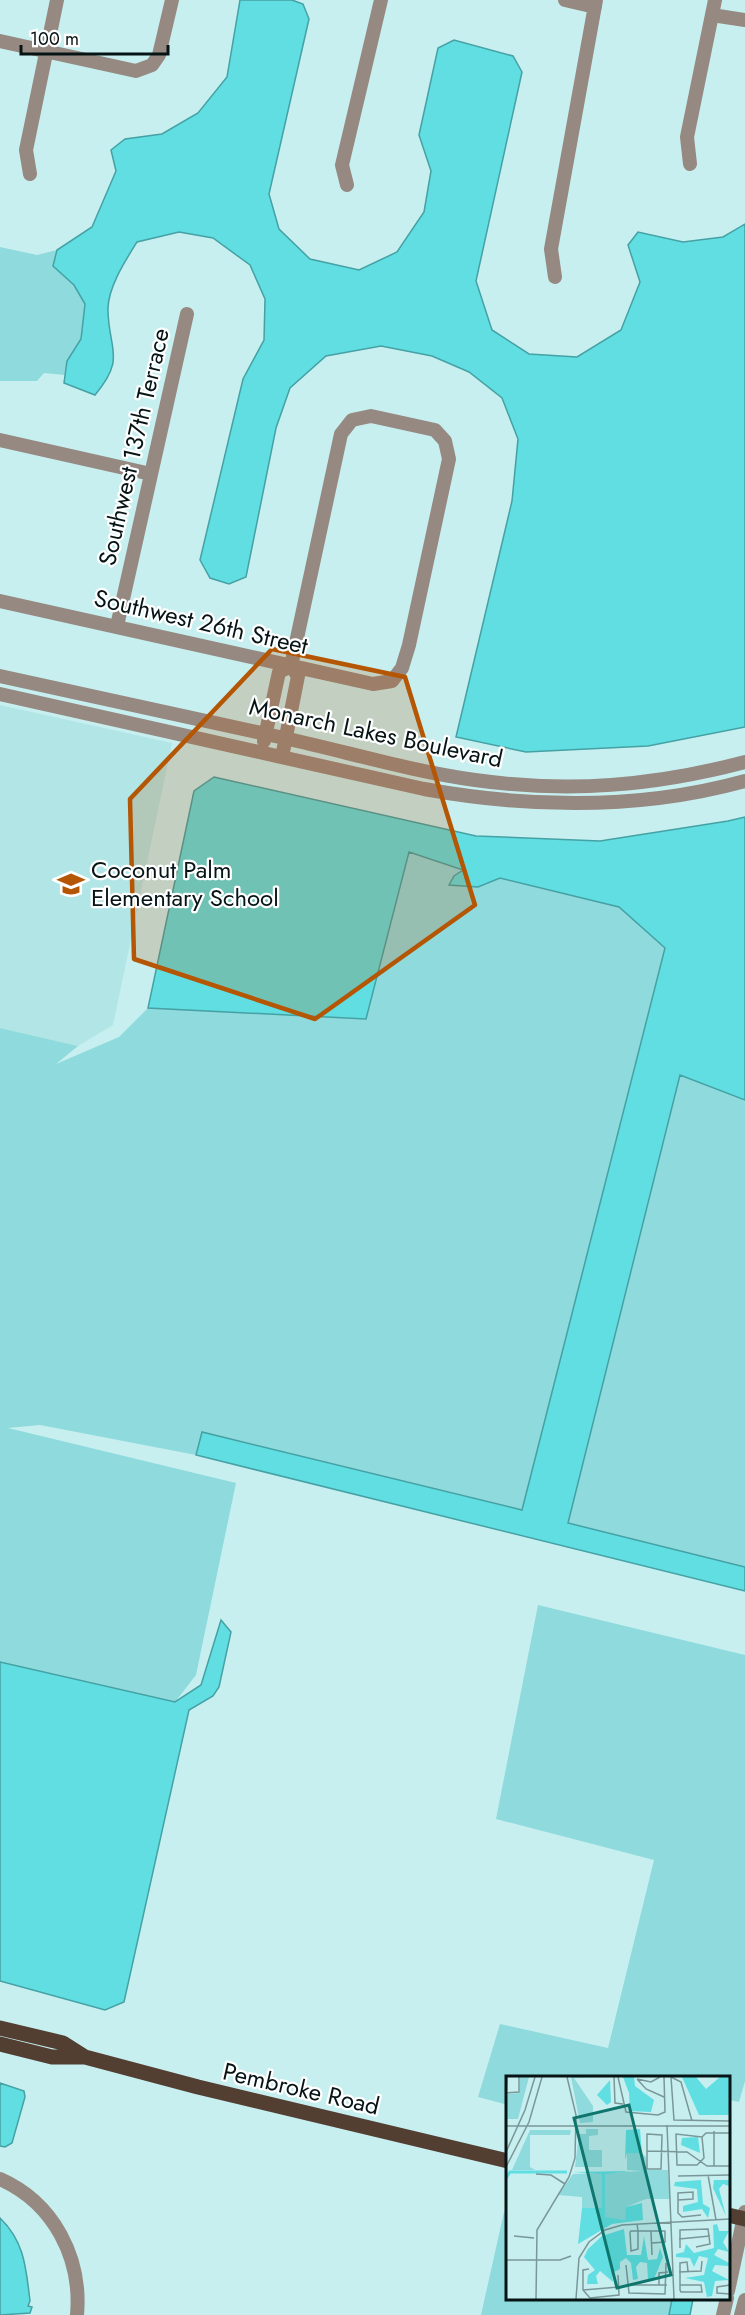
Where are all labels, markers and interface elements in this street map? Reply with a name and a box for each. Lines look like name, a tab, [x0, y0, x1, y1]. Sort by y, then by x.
scale bar	[21, 18, 168, 56]
text: 100 m	[30, 26, 79, 52]
street label: Southwest 137th Terrace	[89, 325, 178, 569]
street label: Southwest 26th Street	[91, 580, 312, 663]
street label: Monarch Lakes Boulevard	[246, 689, 506, 776]
place label: Coconut Palm Elementary School	[91, 852, 279, 915]
school or university icon: Coconut Palm Elementary School	[56, 869, 86, 899]
street label: Pembroke Road	[219, 2053, 383, 2124]
inset map	[506, 2076, 730, 2300]

